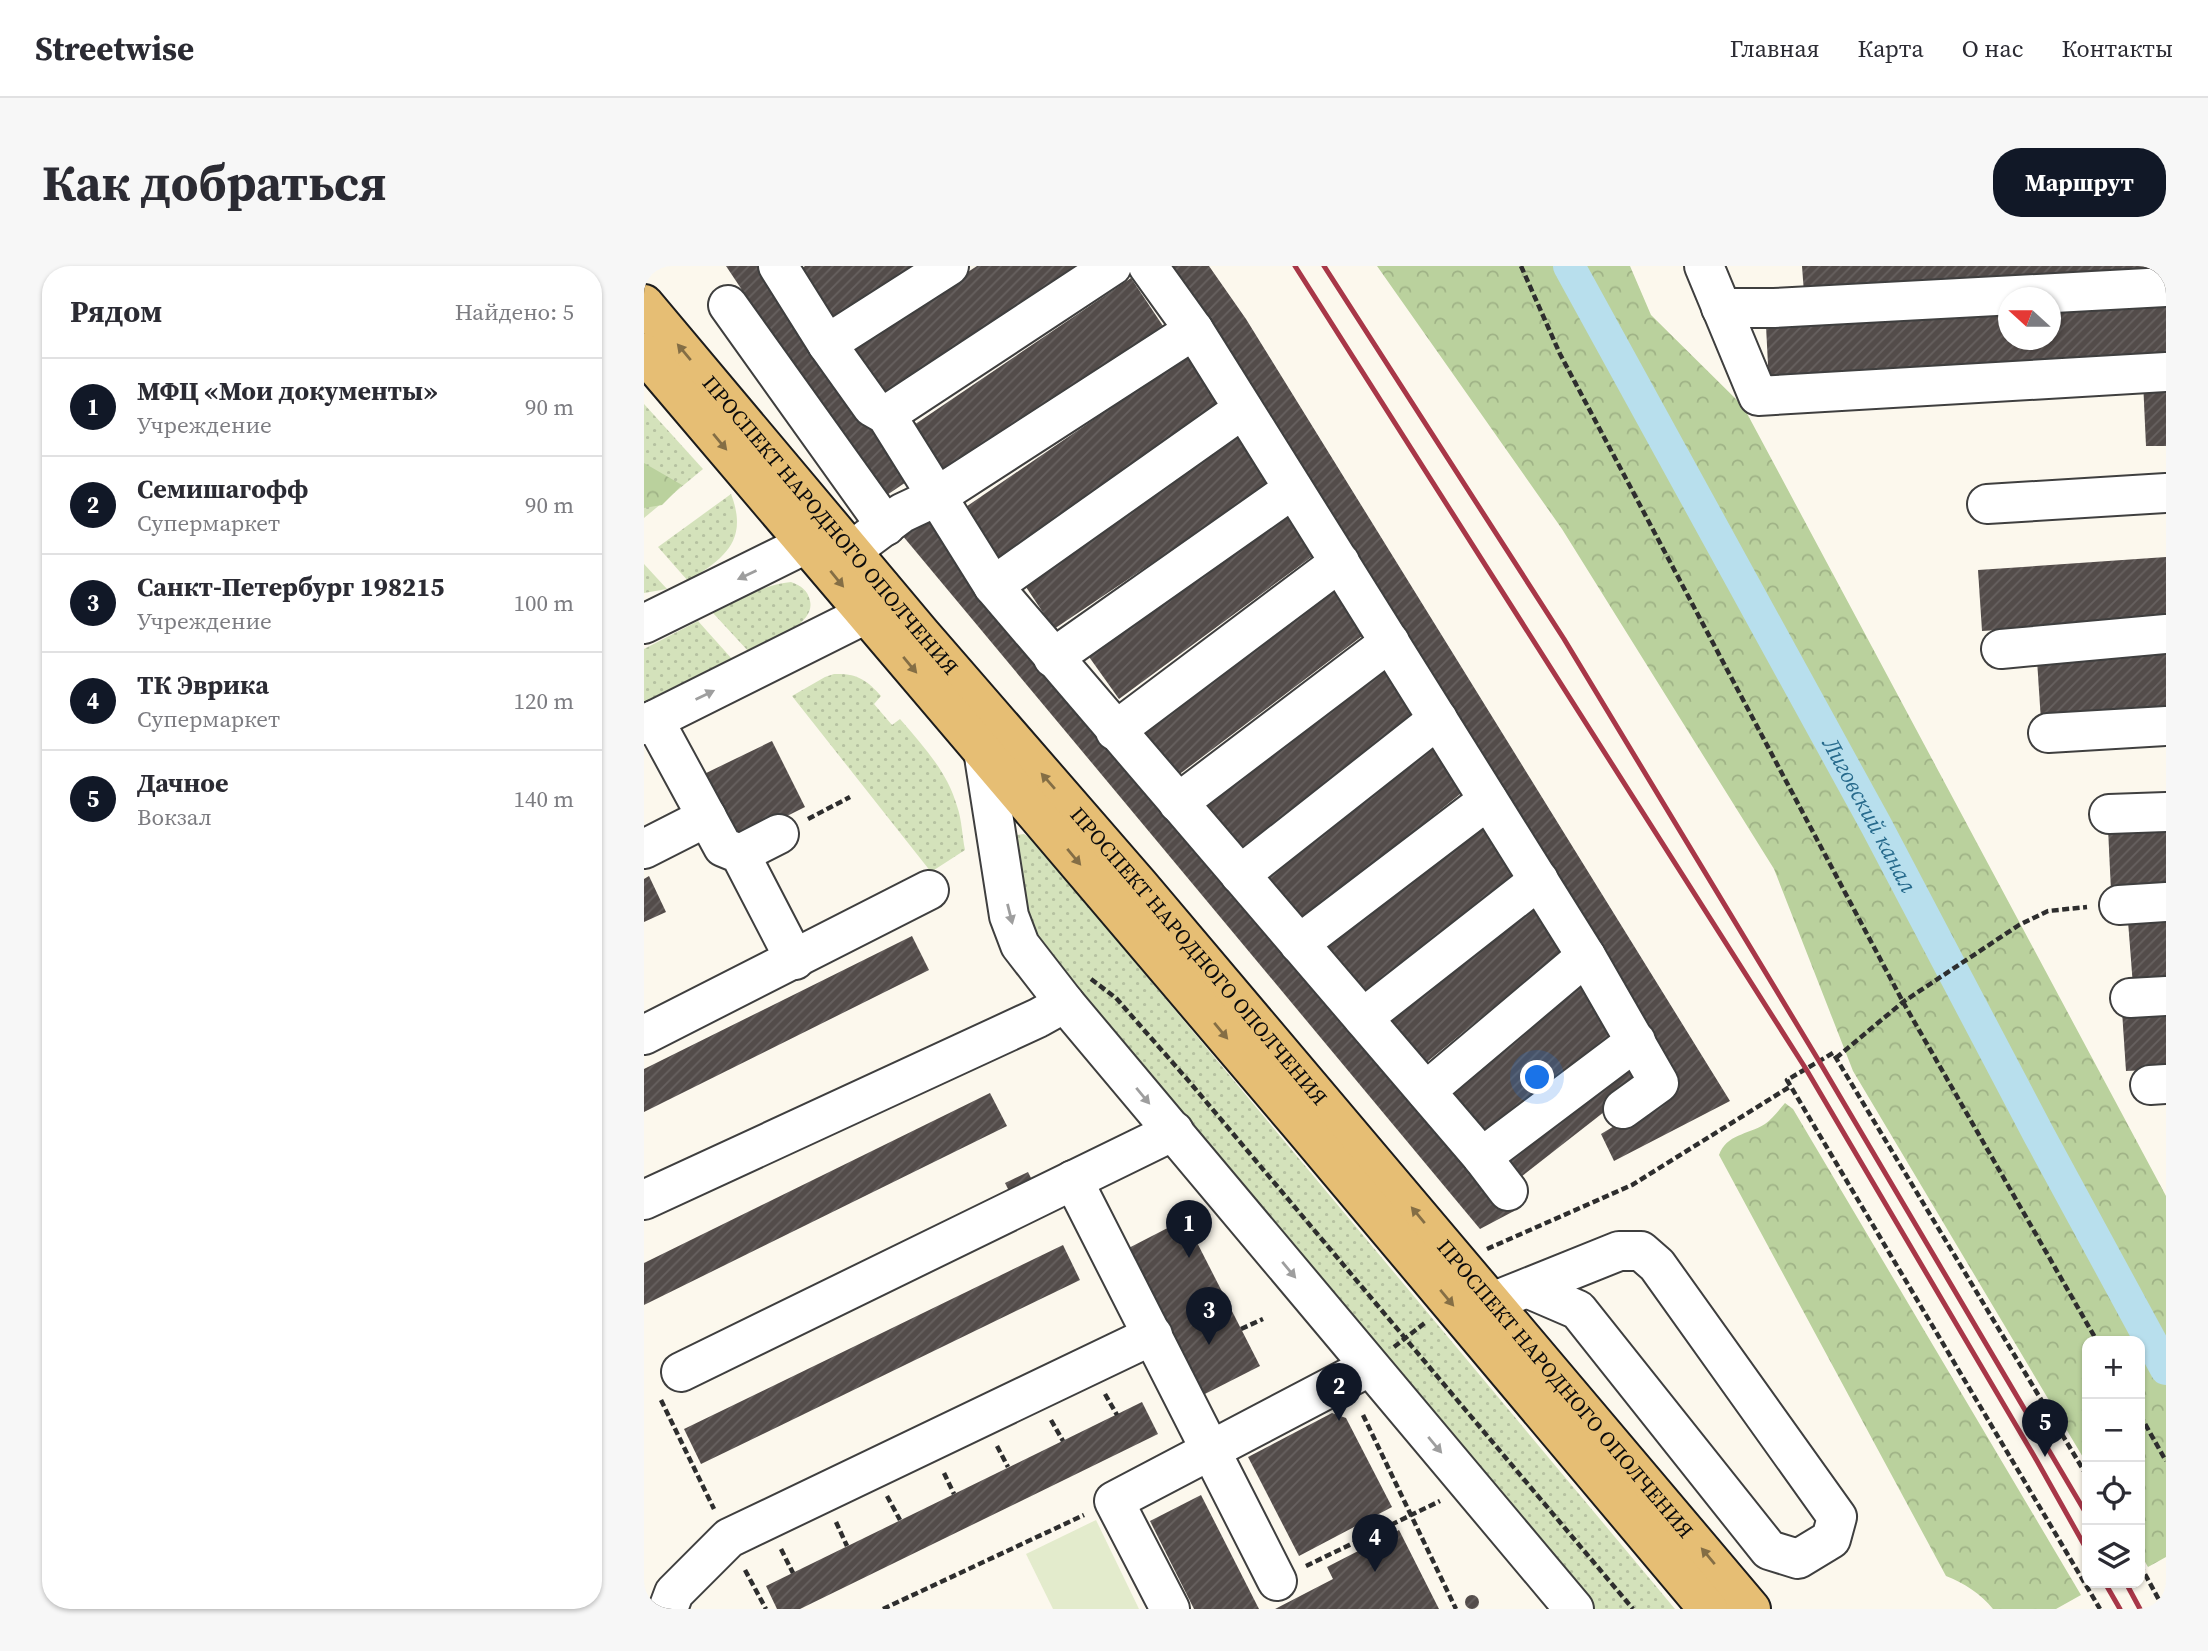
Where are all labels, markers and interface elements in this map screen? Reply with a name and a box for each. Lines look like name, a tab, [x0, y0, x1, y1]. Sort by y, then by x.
text: Streetwise	[35, 26, 194, 71]
text: Главная	[1730, 32, 1819, 65]
text: Карта	[1857, 32, 1924, 65]
text: О нас	[1962, 32, 2023, 65]
text: Контакты	[2061, 32, 2173, 65]
button: Маршрут	[1993, 148, 2166, 217]
text: Как добраться	[42, 149, 387, 216]
north arrow	[1998, 287, 2061, 350]
text: Рядом	[70, 291, 162, 332]
text: Найдено: 5	[455, 296, 574, 328]
one-way arrow	[676, 343, 692, 361]
street label: ПРОСПЕКТ НАРОДНОГО ОПОЛЧЕНИЯ	[696, 369, 965, 681]
text: МФЦ «Мои документы»	[137, 373, 437, 409]
text: 1	[87, 391, 99, 423]
text: 90 m	[525, 391, 574, 423]
text: Учреждение	[137, 409, 272, 441]
one-way arrow	[712, 434, 727, 451]
text: Семишагофф	[137, 471, 308, 507]
text: 2	[87, 489, 99, 521]
text: 90 m	[525, 489, 574, 521]
text: Супермаркет	[137, 507, 280, 539]
text: Санкт-Петербург 198215	[137, 569, 444, 605]
one-way arrow	[737, 569, 757, 580]
one-way arrow	[829, 569, 844, 587]
text: 3	[87, 587, 99, 619]
text: 100 m	[513, 587, 574, 619]
text: Учреждение	[137, 605, 272, 637]
one-way arrow	[902, 657, 917, 674]
text: ТК Эврика	[137, 667, 269, 703]
text: 4	[87, 685, 99, 717]
text: 120 m	[513, 685, 574, 717]
one-way arrow	[695, 689, 715, 700]
text: Супермаркет	[137, 703, 280, 735]
water label: Лиговский канал	[1814, 730, 1925, 898]
text: Дачное	[137, 765, 229, 801]
one-way arrow	[1041, 772, 1056, 789]
text: 5	[87, 783, 99, 815]
text: 140 m	[513, 783, 574, 815]
text: Вокзал	[137, 801, 212, 833]
street label: ПРОСПЕКТ НАРОДНОГО ОПОЛЧЕНИЯ	[1064, 801, 1334, 1111]
one-way arrow	[1066, 849, 1081, 866]
one-way arrow	[1004, 903, 1015, 925]
one-way arrow	[1213, 1022, 1228, 1039]
your location	[1520, 1060, 1554, 1094]
one-way arrow	[1136, 1086, 1151, 1104]
pin: 1	[1166, 1200, 1212, 1258]
one-way arrow	[1411, 1206, 1426, 1223]
street label: ПРОСПЕКТ НАРОДНОГО ОПОЛЧЕНИЯ	[1431, 1233, 1700, 1544]
one-way arrow	[1281, 1262, 1296, 1279]
pin: 3	[1186, 1287, 1232, 1345]
one-way arrow	[1439, 1289, 1455, 1307]
map controls	[2082, 1336, 2145, 1588]
button: +	[2082, 1336, 2145, 1399]
pin: 2	[1316, 1363, 1362, 1421]
pin: 5	[2022, 1399, 2068, 1457]
button: −	[2082, 1399, 2145, 1462]
one-way arrow	[1427, 1436, 1443, 1454]
button: locate	[2082, 1462, 2145, 1525]
pin: 4	[1352, 1514, 1398, 1572]
button: layers	[2082, 1525, 2145, 1588]
one-way arrow	[1700, 1548, 1715, 1566]

